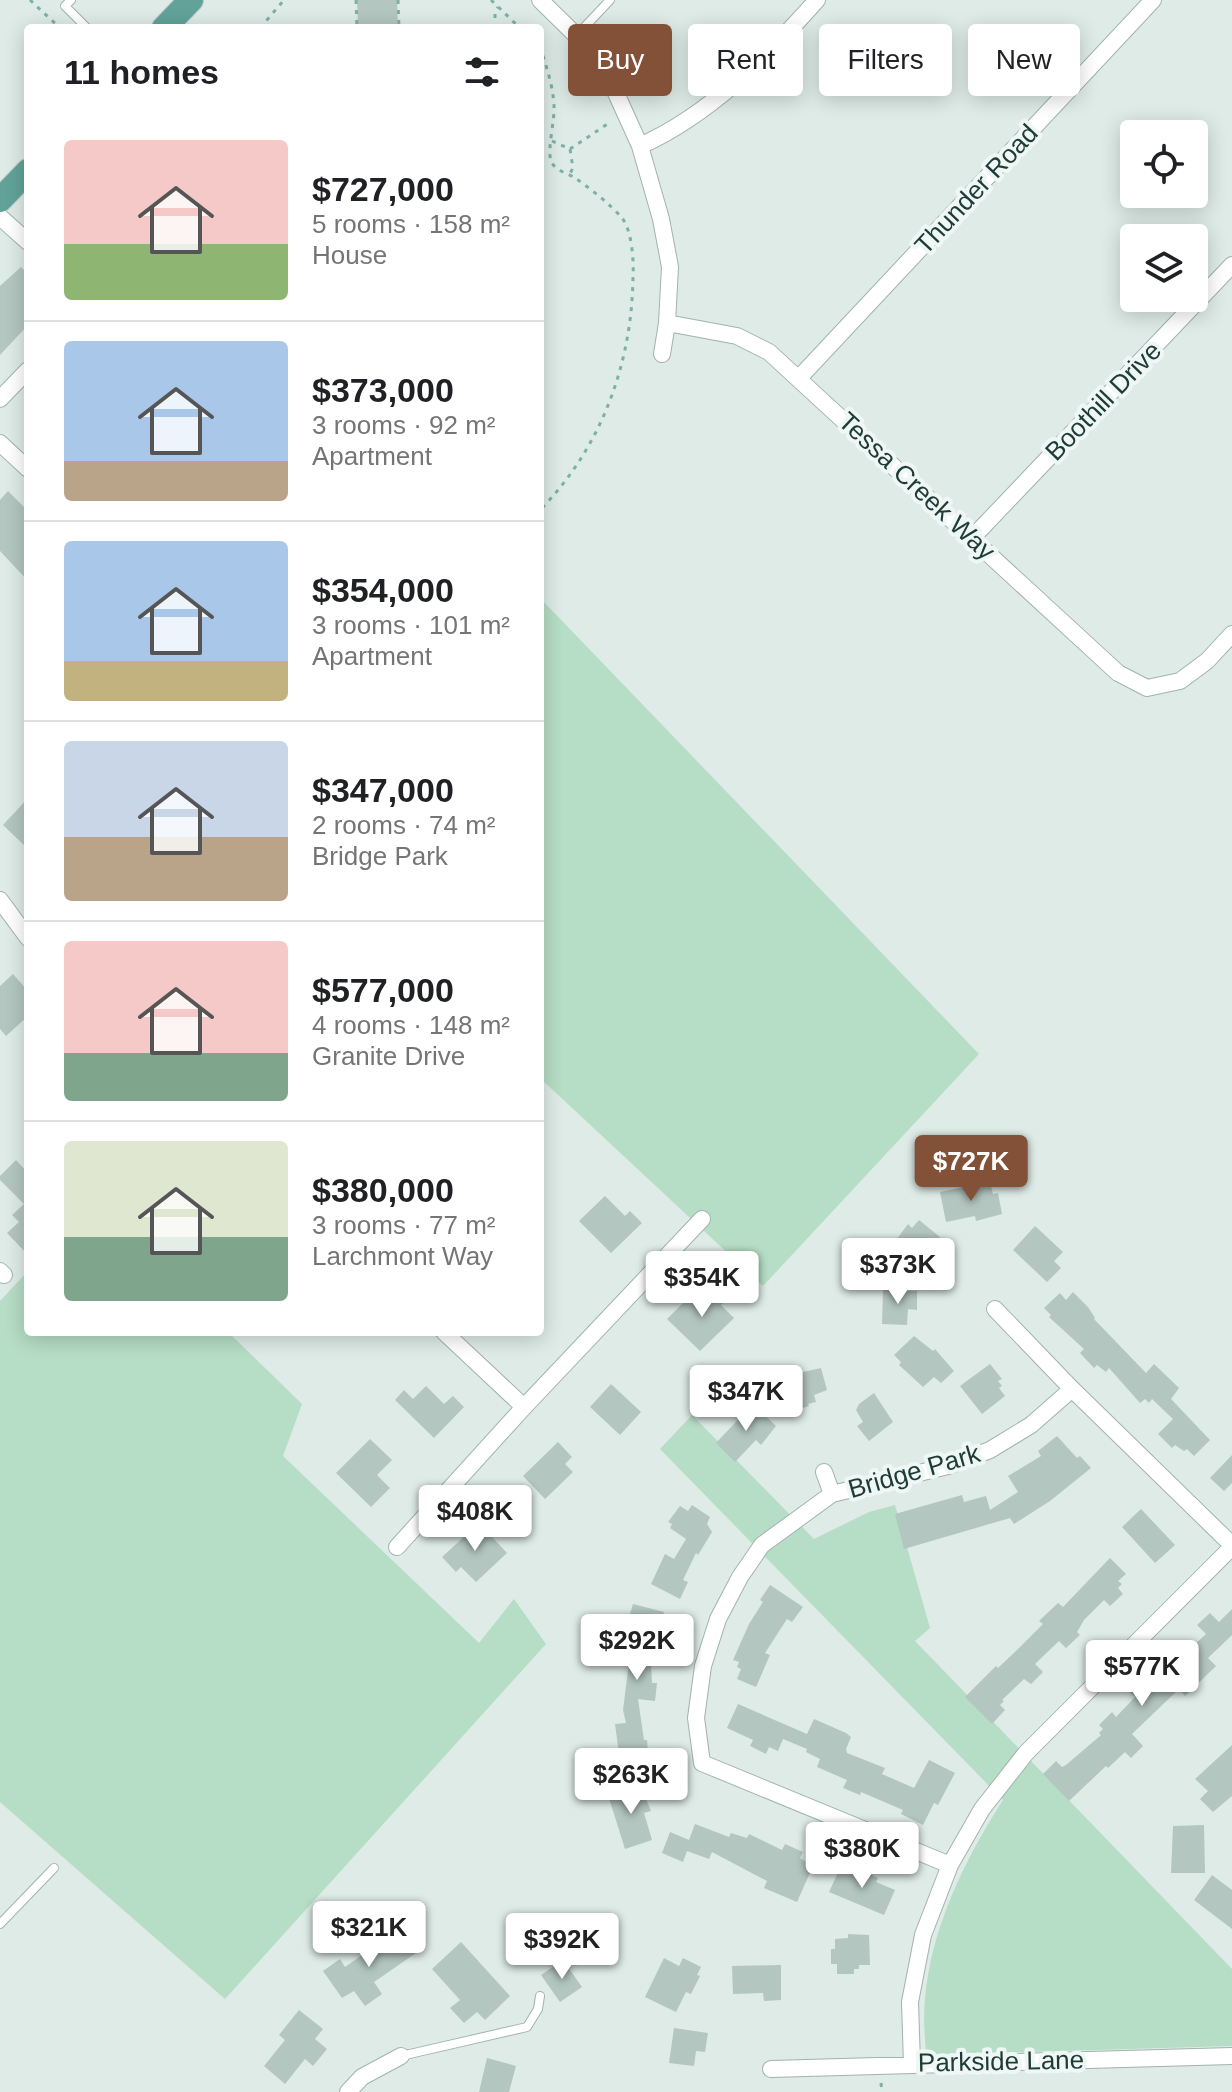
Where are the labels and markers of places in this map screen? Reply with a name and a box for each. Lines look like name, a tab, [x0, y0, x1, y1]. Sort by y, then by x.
pin: $727K	[915, 1135, 1027, 1203]
pin: $373K	[842, 1238, 954, 1306]
pin: $354K	[646, 1251, 758, 1319]
pin: $347K	[690, 1365, 802, 1433]
pin: $408K	[419, 1485, 531, 1553]
pin: $292K	[581, 1614, 693, 1682]
pin: $577K	[1086, 1640, 1198, 1708]
pin: $263K	[575, 1748, 687, 1816]
pin: $380K	[806, 1822, 918, 1890]
pin: $321K	[313, 1901, 425, 1969]
pin: $392K	[506, 1913, 618, 1981]

